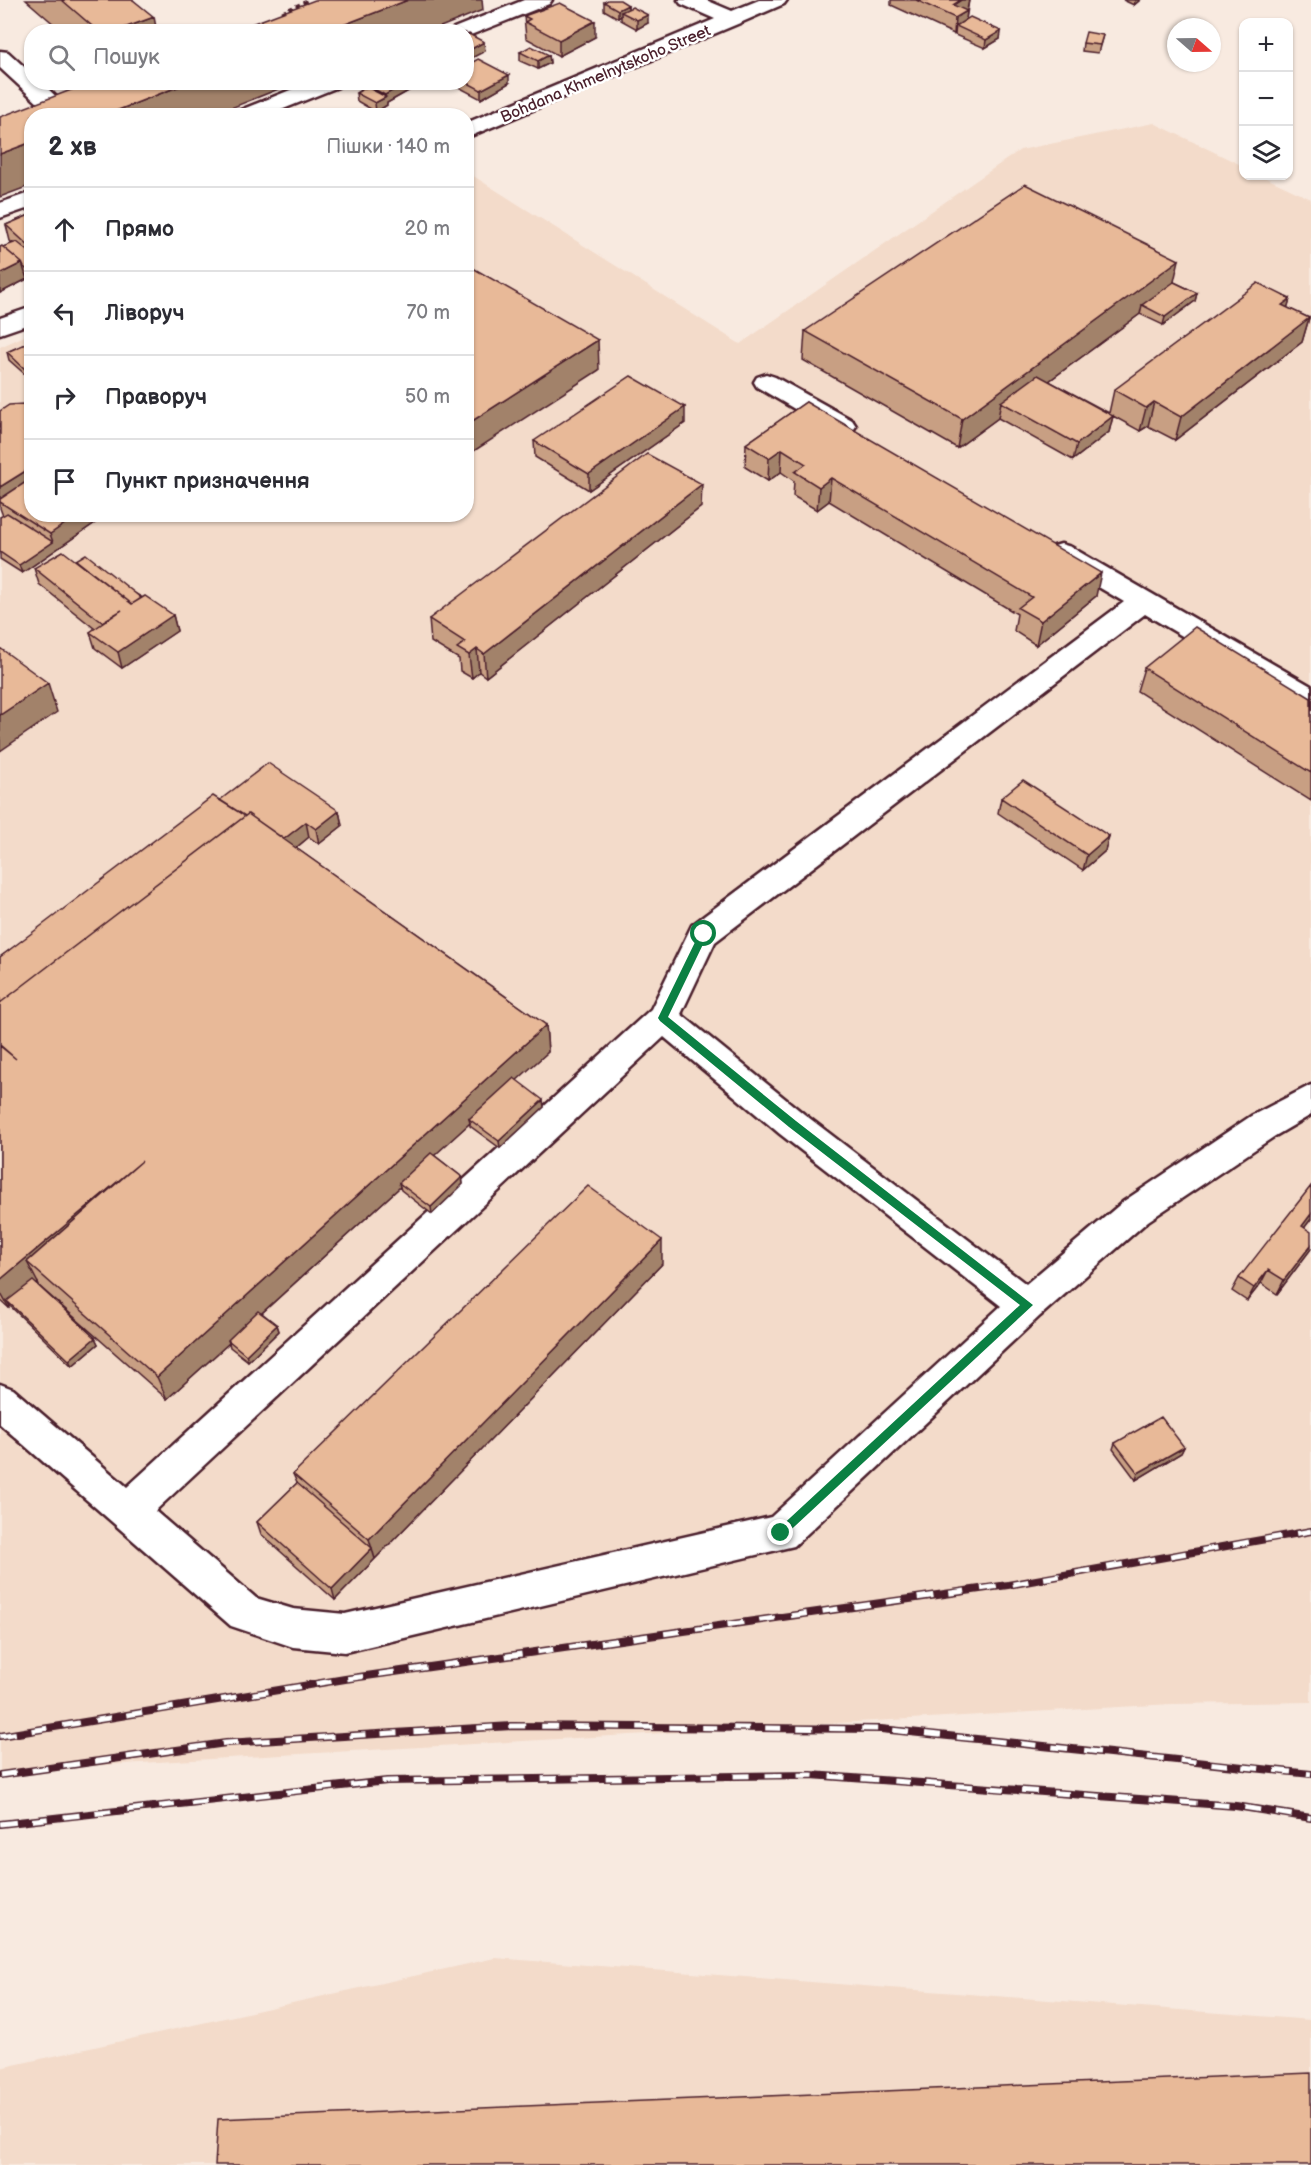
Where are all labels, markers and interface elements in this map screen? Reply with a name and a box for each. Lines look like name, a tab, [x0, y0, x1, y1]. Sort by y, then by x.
north arrow	[1167, 18, 1221, 72]
map controls	[1239, 18, 1293, 180]
button: +	[1239, 18, 1293, 72]
street label: Bohdana Khmelnytskoho Street	[498, 21, 714, 127]
search box	[24, 24, 474, 90]
icon: search	[45, 41, 78, 74]
text: Пошук	[93, 44, 160, 71]
button: −	[1239, 72, 1293, 126]
button: layers	[1239, 126, 1293, 180]
text: 2 хв	[48, 132, 97, 163]
text: Пішки · 140 m	[326, 135, 450, 159]
icon: ahead	[48, 213, 81, 246]
text: Прямо	[105, 216, 174, 243]
text: 20 m	[405, 217, 450, 241]
icon: left	[48, 297, 81, 330]
text: Ліворуч	[105, 300, 185, 327]
text: 70 m	[406, 301, 450, 325]
icon: right	[48, 381, 81, 414]
text: Праворуч	[105, 384, 207, 411]
text: 50 m	[405, 385, 450, 409]
icon: arrive	[48, 465, 81, 498]
text: Пункт призначення	[105, 468, 310, 495]
route start	[690, 920, 716, 946]
route end	[767, 1519, 793, 1545]

